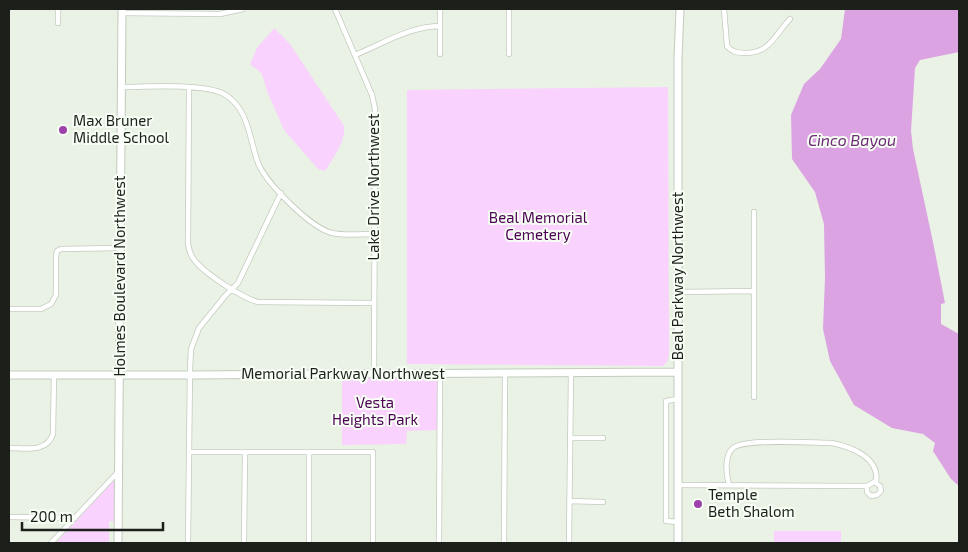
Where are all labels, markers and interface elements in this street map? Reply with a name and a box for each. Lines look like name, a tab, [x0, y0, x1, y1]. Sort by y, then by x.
place label: Max Bruner Middle School	[73, 111, 169, 146]
street label: Lake Drive Northwest	[364, 113, 382, 260]
marker: Max Bruner Middle School	[57, 124, 69, 136]
water label: Cinco Bayou	[808, 130, 896, 150]
street label: Holmes Boulevard Northwest	[110, 175, 128, 377]
street label: Beal Parkway Northwest	[668, 191, 686, 360]
park label: Beal Memorial Cemetery	[489, 208, 588, 243]
street label: Memorial Parkway Northwest	[241, 364, 445, 382]
park label: Vesta Heights Park	[332, 393, 418, 428]
place label: Temple Beth Shalom	[708, 485, 795, 520]
marker: Temple Beth Shalom	[692, 498, 704, 510]
scale bar	[22, 500, 164, 532]
text: 200 m	[30, 507, 73, 525]

